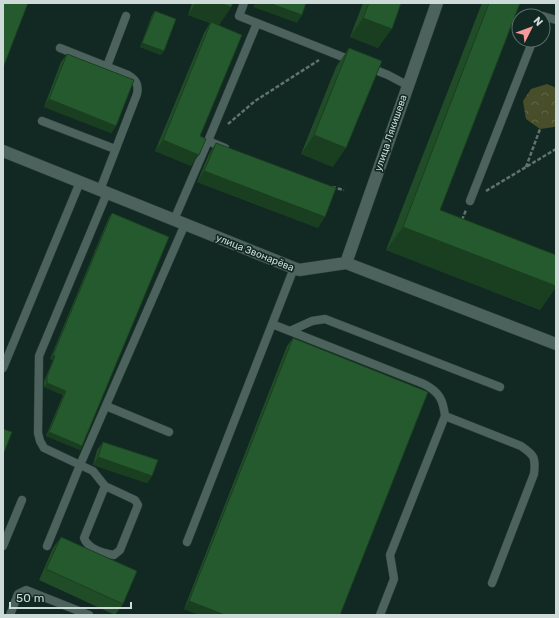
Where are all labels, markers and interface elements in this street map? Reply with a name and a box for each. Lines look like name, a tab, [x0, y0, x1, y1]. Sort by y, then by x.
north arrow	[511, 8, 551, 48]
text: N	[531, 14, 546, 29]
street label: улица Лякишева	[372, 93, 410, 173]
street label: улица Звонарёва	[214, 232, 296, 274]
scale bar	[10, 584, 131, 610]
text: 50 m	[16, 591, 44, 605]

